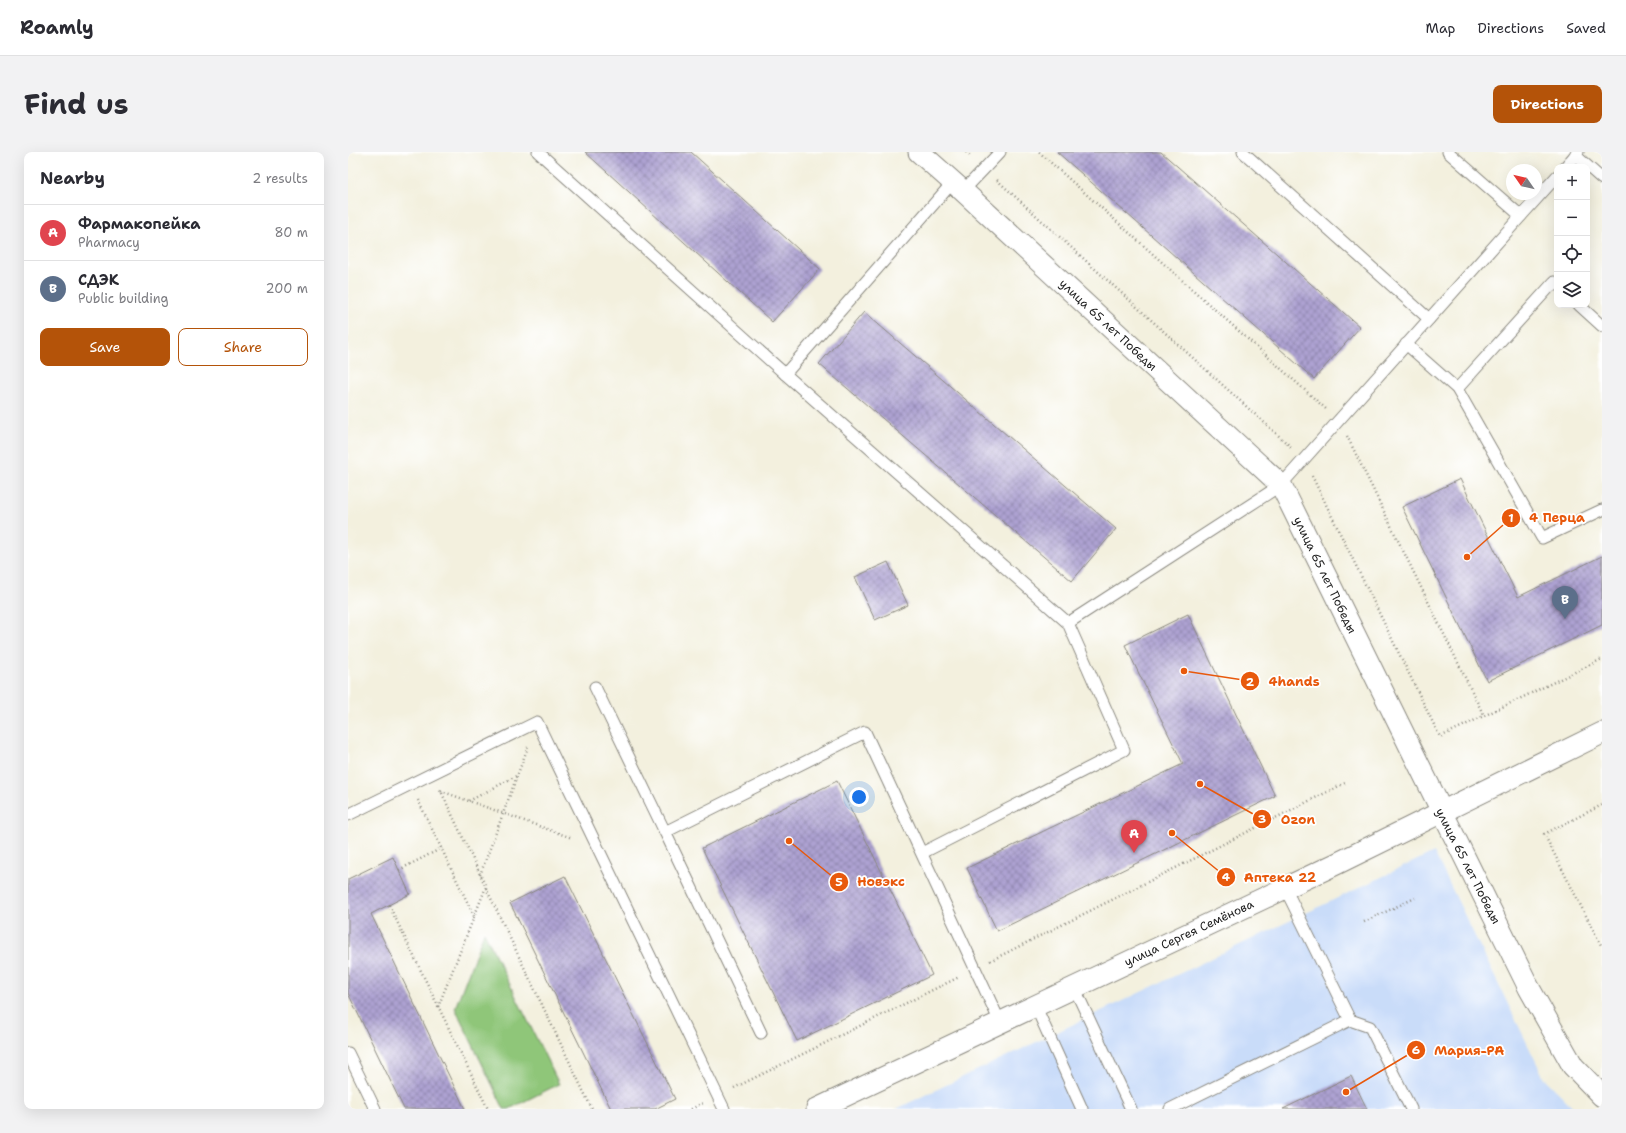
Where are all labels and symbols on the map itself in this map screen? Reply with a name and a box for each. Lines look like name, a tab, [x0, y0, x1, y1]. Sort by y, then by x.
north arrow	[1506, 164, 1542, 200]
street label: улица 65 лет Победы	[1056, 276, 1160, 374]
callout: 4 Перца	[1501, 505, 1593, 530]
text: 4 Перца	[1529, 509, 1585, 526]
text: 1	[1508, 510, 1514, 526]
street label: улица 65 лет Победы	[1290, 514, 1360, 636]
pin: B	[1552, 586, 1578, 619]
callout: 4hands	[1240, 669, 1328, 694]
text: 4hands	[1268, 673, 1320, 690]
text: 2	[1246, 674, 1255, 690]
your location	[849, 787, 869, 807]
street label: улица 65 лет Победы	[1432, 805, 1504, 927]
callout: Ozon	[1252, 806, 1323, 831]
text: 3	[1258, 811, 1266, 827]
text: Ozon	[1281, 811, 1315, 828]
pin: A	[1121, 820, 1147, 853]
callout: Аптека 22	[1216, 865, 1324, 890]
callout: Новэкс	[829, 869, 913, 894]
text: 4	[1222, 869, 1231, 885]
text: Аптека 22	[1244, 869, 1316, 886]
text: Новэкс	[857, 873, 905, 890]
text: 5	[835, 874, 843, 890]
street label: улица Сергея Семёнова	[1122, 896, 1257, 970]
callout: Мария-РА	[1406, 1038, 1512, 1063]
text: 6	[1412, 1042, 1420, 1058]
text: Мария-РА	[1434, 1042, 1504, 1059]

